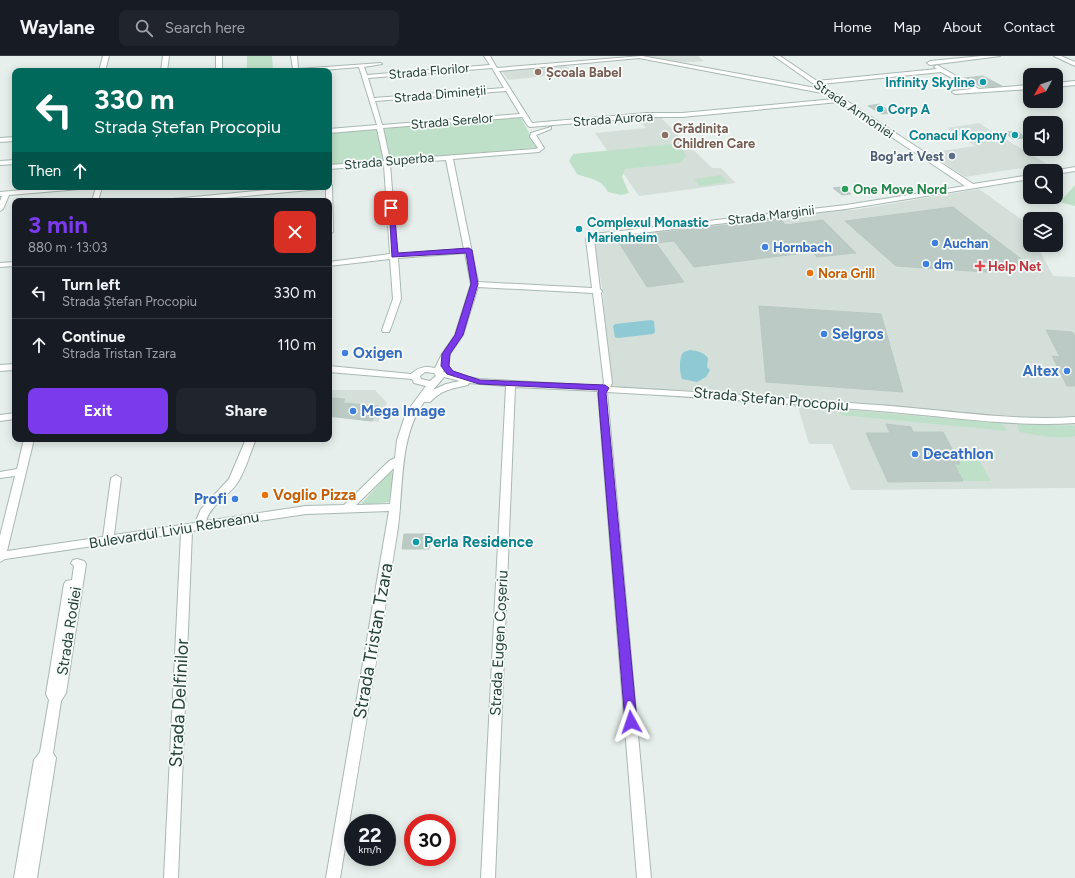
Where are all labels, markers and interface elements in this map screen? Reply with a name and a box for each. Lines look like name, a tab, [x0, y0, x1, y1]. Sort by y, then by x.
search box	[119, 10, 399, 46]
text: Waylane	[20, 16, 95, 39]
icon: search	[133, 17, 155, 39]
text: Search here	[165, 19, 245, 37]
text: Home	[833, 19, 872, 36]
text: Map	[894, 19, 921, 36]
text: About	[943, 19, 982, 36]
text: Contact	[1004, 19, 1055, 36]
street label: Strada Florilor	[388, 60, 471, 82]
place label: Școala Babel	[546, 65, 622, 80]
marker: Școala Babel	[533, 67, 543, 77]
north arrow	[1023, 68, 1063, 108]
map controls	[1023, 68, 1063, 252]
place label: Infinity Skyline	[885, 75, 975, 90]
street label: Strada Armoniei	[811, 77, 897, 141]
marker: Infinity Skyline	[978, 77, 988, 87]
text: 330 m	[94, 82, 174, 116]
street label: Strada Dimineții	[393, 82, 487, 106]
icon: left	[28, 84, 80, 136]
place label: Corp A	[888, 102, 931, 117]
marker: Corp A	[875, 104, 885, 114]
street label: Strada Aurora	[572, 109, 654, 129]
street label: Strada Serelor	[410, 110, 494, 132]
text: Strada Ștefan Procopiu	[94, 116, 281, 138]
button: sound	[1023, 116, 1063, 156]
place label: Grădinița Children Care	[673, 121, 755, 151]
place label: Conacul Kopony	[909, 128, 1008, 143]
marker: Grădinița Children Care	[660, 130, 670, 140]
marker: Conacul Kopony	[1010, 130, 1020, 140]
place label: Bog'art Vest	[870, 149, 944, 164]
street label: Strada Superba	[343, 150, 435, 172]
marker: Bog'art Vest	[947, 151, 957, 161]
icon: ahead	[69, 160, 91, 182]
text: Then	[28, 162, 61, 180]
button: search	[1023, 164, 1063, 204]
place label: One Move Nord	[853, 182, 947, 197]
marker: One Move Nord	[840, 184, 850, 194]
pin	[374, 191, 408, 225]
icon: arrive	[380, 197, 402, 219]
street label: Strada Marginii	[727, 202, 815, 228]
text: 3 min	[28, 210, 88, 239]
button: close	[274, 211, 316, 253]
button: layers	[1023, 212, 1063, 252]
place label: Complexul Monastic Marienheim	[587, 215, 709, 245]
marker: Complexul Monastic Marienheim	[574, 224, 584, 234]
place label: Auchan	[943, 236, 989, 251]
marker: Auchan	[930, 238, 940, 248]
text: 880 m · 13:03	[28, 240, 107, 255]
place label: Hornbach	[773, 240, 832, 255]
marker: Hornbach	[760, 242, 770, 252]
place label: dm	[934, 257, 953, 272]
marker: dm	[921, 259, 931, 269]
place label: Help Net	[988, 259, 1042, 274]
marker: Help Net	[975, 261, 985, 271]
place label: Nora Grill	[818, 266, 875, 281]
marker: Nora Grill	[805, 268, 815, 278]
text: Turn left	[62, 276, 120, 294]
icon: left	[28, 282, 50, 304]
text: 330 m	[274, 284, 316, 302]
text: Strada Ștefan Procopiu	[62, 294, 197, 309]
place label: Selgros	[832, 325, 884, 343]
text: Continue	[62, 328, 125, 346]
marker: Selgros	[819, 329, 829, 339]
icon: ahead	[28, 334, 50, 356]
text: 110 m	[278, 336, 316, 354]
place label: Oxigen	[353, 344, 403, 362]
text: Strada Tristan Tzara	[62, 346, 176, 361]
marker: Oxigen	[340, 348, 350, 358]
place label: Altex	[1023, 362, 1059, 380]
marker: Altex	[1062, 366, 1072, 376]
street label: Strada Ștefan Procopiu	[693, 383, 849, 415]
button: Exit	[28, 388, 168, 434]
button: Share	[176, 388, 316, 434]
place label: Mega Image	[361, 402, 446, 420]
marker: Mega Image	[348, 406, 358, 416]
place label: Decathlon	[923, 445, 994, 463]
marker: Decathlon	[910, 449, 920, 459]
place label: Voglio Pizza	[273, 486, 356, 504]
place label: Profi	[194, 490, 227, 508]
marker: Voglio Pizza	[260, 490, 270, 500]
marker: Profi	[230, 494, 240, 504]
street label: Bulevardul Liviu Rebreanu	[88, 508, 260, 552]
place label: Perla Residence	[424, 533, 534, 551]
marker: Perla Residence	[411, 537, 421, 547]
street label: Strada Tristan Tzara	[348, 561, 398, 721]
street label: Strada Eugen Coșeriu	[486, 570, 512, 716]
street label: Strada Rodiei	[53, 585, 85, 677]
street label: Strada Delfinilor	[165, 638, 193, 768]
position arrow	[610, 701, 652, 743]
speed limit sign: 30	[404, 814, 456, 866]
text: 22	[358, 823, 382, 847]
text: km/h	[359, 843, 381, 856]

